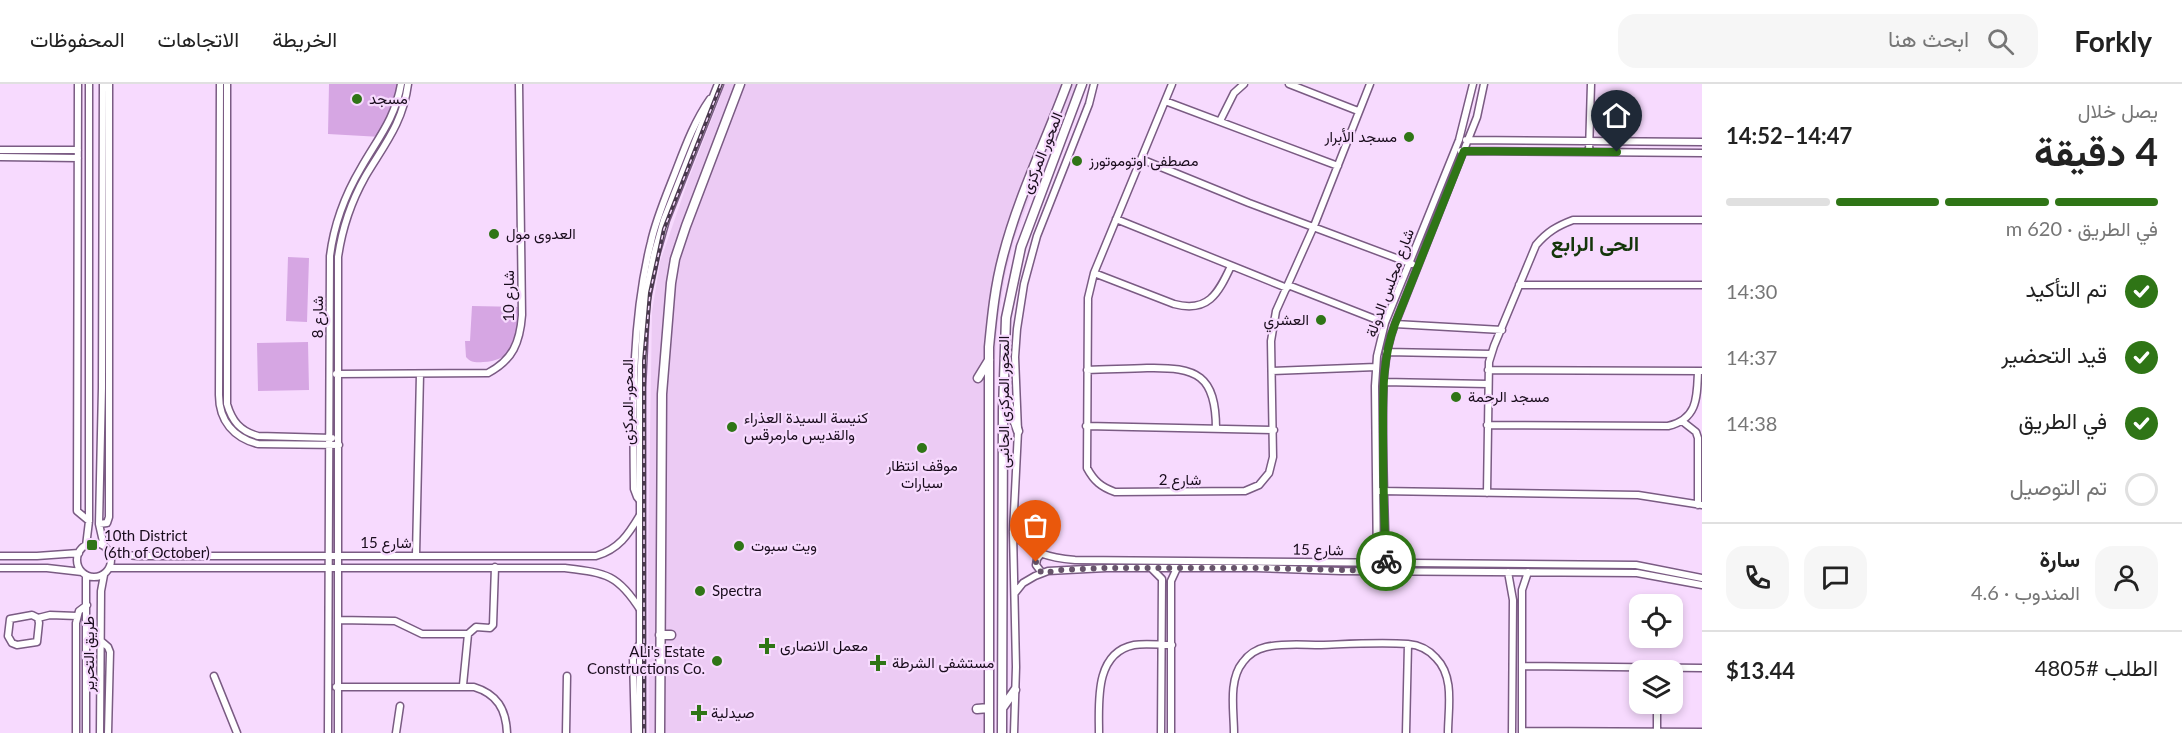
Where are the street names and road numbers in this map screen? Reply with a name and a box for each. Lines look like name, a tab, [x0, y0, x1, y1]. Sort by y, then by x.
street label: المحور المركزى	[1017, 109, 1067, 197]
street label: شارع مجلس الدولة	[1361, 226, 1420, 340]
street label: شارع 10	[499, 270, 520, 322]
street label: شارع 8	[308, 295, 329, 338]
street label: المحور المركزى الجانبى	[994, 336, 1014, 468]
street label: المحور المركزى	[618, 359, 638, 445]
street label: شارع 2	[1159, 470, 1202, 491]
street label: شارع 15	[360, 533, 412, 554]
street label: شارع 15	[1292, 540, 1344, 561]
street label: طريق التحرير	[79, 616, 99, 693]

